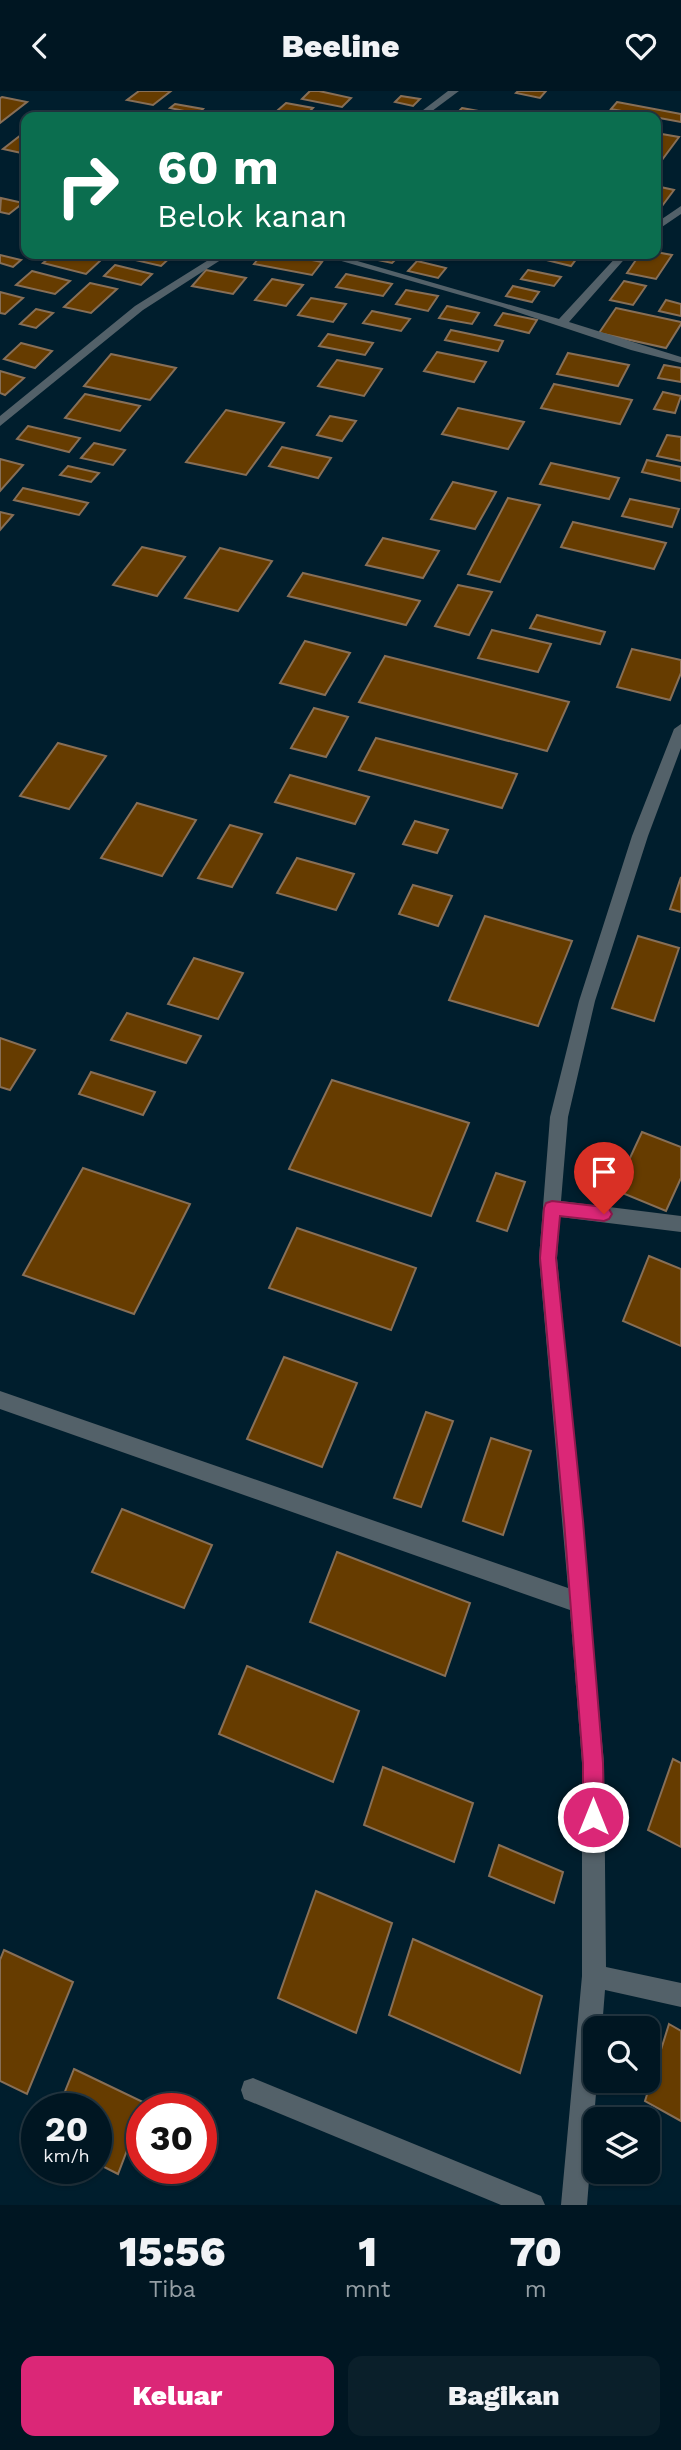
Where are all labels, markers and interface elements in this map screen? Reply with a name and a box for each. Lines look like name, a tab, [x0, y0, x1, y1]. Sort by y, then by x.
icon: back	[21, 27, 59, 65]
text: Beeline	[281, 27, 400, 65]
icon: heart	[622, 27, 660, 65]
text: 60 m	[157, 138, 279, 196]
icon: right	[42, 140, 133, 231]
text: Belok kanan	[157, 197, 347, 235]
pin	[574, 1142, 634, 1214]
icon: arrive	[585, 1153, 623, 1191]
position arrow	[556, 1780, 630, 1854]
map controls	[583, 2016, 660, 2184]
button: search	[583, 2016, 660, 2093]
speed limit sign: 30	[126, 2093, 217, 2184]
button: layers	[583, 2107, 660, 2184]
text: 20	[45, 2108, 88, 2150]
text: km/h	[43, 2145, 90, 2166]
text: 15:56	[119, 2227, 226, 2276]
text: 1	[358, 2227, 377, 2276]
text: 70	[509, 2227, 562, 2276]
text: Tiba	[149, 2276, 196, 2303]
text: mnt	[345, 2276, 390, 2303]
text: m	[525, 2276, 547, 2303]
button: Keluar	[21, 2356, 334, 2436]
button: Bagikan	[348, 2356, 660, 2436]

